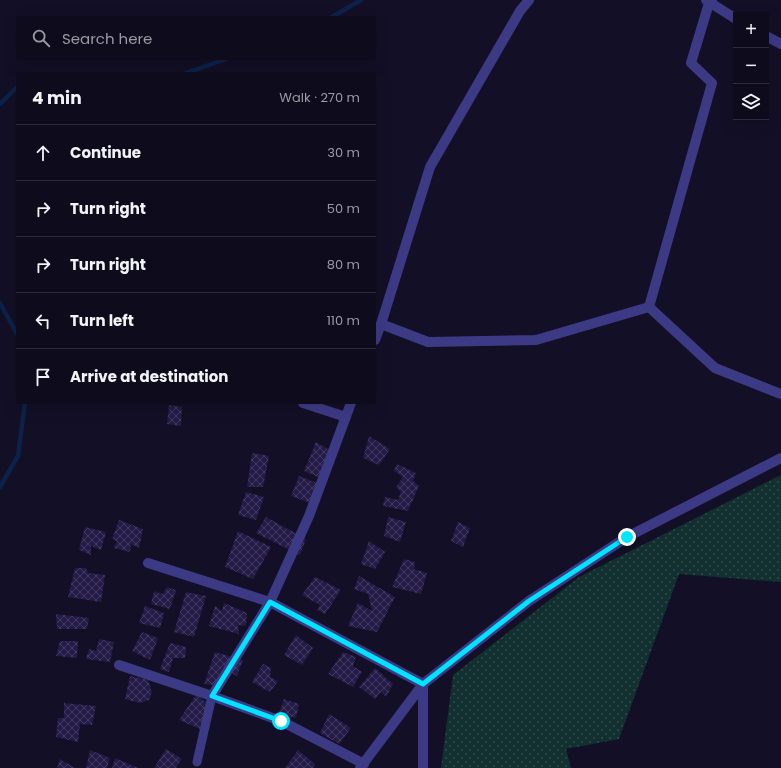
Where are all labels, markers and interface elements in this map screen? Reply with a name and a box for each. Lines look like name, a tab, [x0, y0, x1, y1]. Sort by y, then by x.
map controls	[733, 12, 769, 120]
button: +	[733, 12, 769, 48]
search box	[16, 16, 376, 60]
icon: search	[30, 27, 52, 49]
text: Search here	[62, 28, 152, 49]
button: −	[733, 48, 769, 84]
button: layers	[733, 84, 769, 120]
text: 4 min	[32, 86, 82, 110]
text: Walk · 270 m	[279, 88, 360, 107]
icon: ahead	[32, 142, 54, 164]
text: Continue	[70, 142, 141, 163]
text: 30 m	[327, 143, 360, 162]
icon: right	[32, 198, 54, 220]
text: Turn right	[70, 198, 146, 219]
text: 50 m	[327, 199, 360, 218]
icon: right	[32, 254, 54, 276]
text: Turn right	[70, 254, 146, 275]
text: 80 m	[327, 255, 360, 274]
icon: left	[32, 310, 54, 332]
text: Turn left	[70, 310, 134, 331]
text: 110 m	[327, 311, 360, 330]
icon: arrive	[32, 366, 54, 388]
text: Arrive at destination	[70, 366, 228, 387]
route end	[618, 528, 636, 546]
route start	[272, 712, 290, 730]

